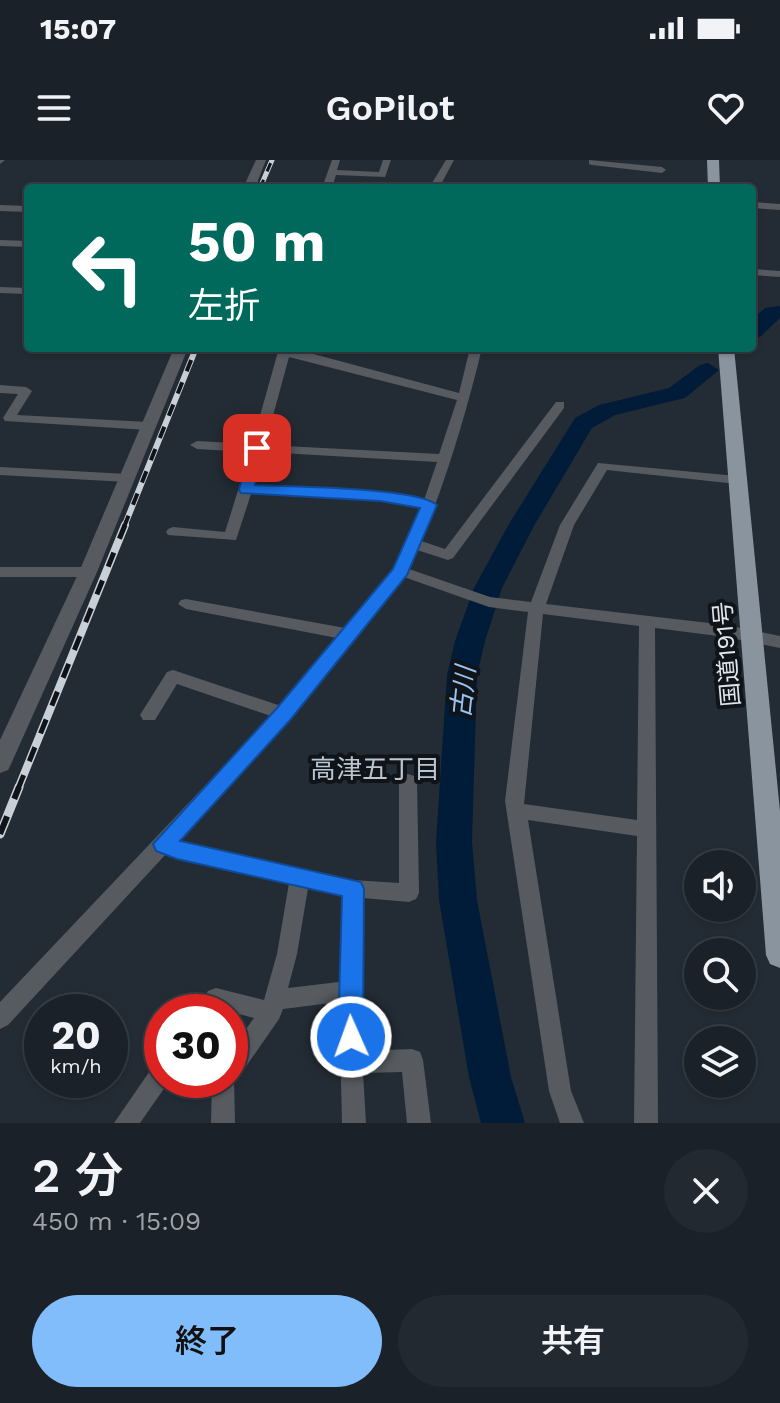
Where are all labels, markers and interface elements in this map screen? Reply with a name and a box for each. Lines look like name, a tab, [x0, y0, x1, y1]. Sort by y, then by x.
text: 15:07	[40, 11, 116, 46]
icon: menu	[32, 86, 76, 130]
icon: heart	[704, 86, 748, 130]
text: GoPilot	[325, 87, 455, 129]
text: 50 m	[188, 209, 325, 275]
icon: left	[56, 216, 160, 320]
text: 左折	[188, 285, 260, 327]
pin	[223, 414, 291, 482]
icon: arrive	[235, 426, 279, 470]
street label: 国道191号	[708, 600, 746, 708]
water label: 古川	[445, 662, 481, 719]
district label: 高津五丁目	[310, 754, 440, 784]
map controls	[684, 850, 756, 1098]
button: sound	[684, 850, 756, 922]
button: search	[684, 938, 756, 1010]
speed limit sign: 30	[144, 994, 248, 1098]
position arrow	[309, 995, 393, 1079]
text: 20	[51, 1012, 101, 1059]
button: layers	[684, 1026, 756, 1098]
text: km/h	[50, 1054, 102, 1078]
text: 2 分	[32, 1147, 123, 1204]
button: close	[664, 1149, 748, 1233]
text: 450 m · 15:09	[32, 1206, 201, 1236]
button: 終了	[32, 1295, 382, 1387]
button: 共有	[398, 1295, 748, 1387]

